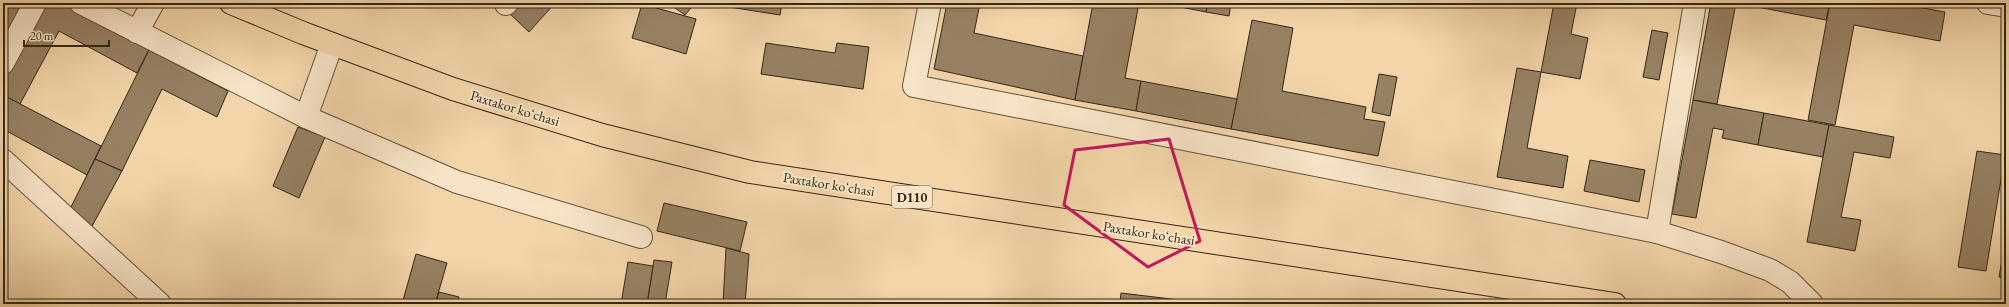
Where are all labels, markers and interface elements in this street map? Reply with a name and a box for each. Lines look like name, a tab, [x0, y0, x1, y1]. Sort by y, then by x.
scale bar	[24, 22, 109, 48]
text: 20 m	[30, 28, 54, 44]
street label: Paxtakor koʻchasi	[468, 86, 562, 130]
street label: Paxtakor koʻchasi	[782, 168, 877, 200]
road number: D110	[892, 186, 932, 208]
street label: Paxtakor koʻchasi	[1102, 217, 1197, 249]

